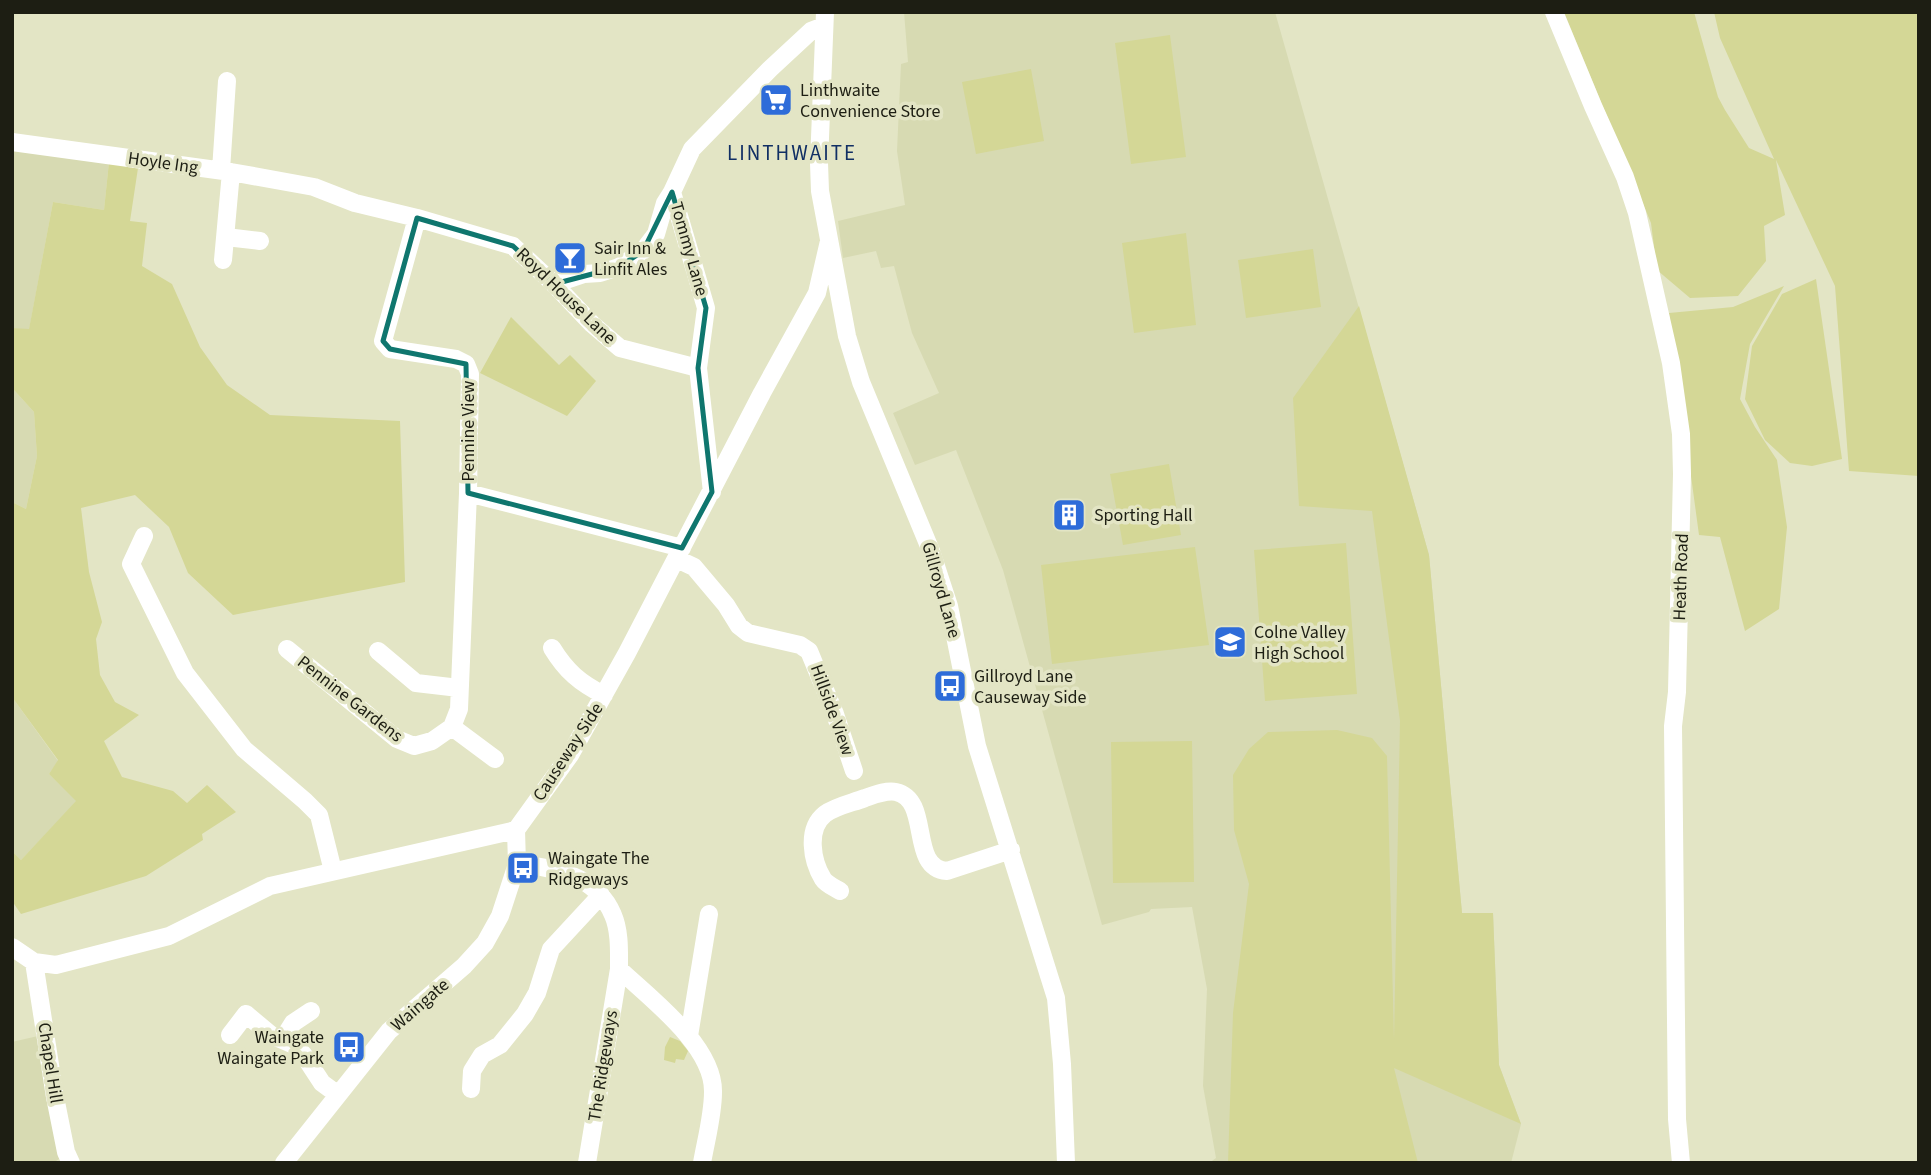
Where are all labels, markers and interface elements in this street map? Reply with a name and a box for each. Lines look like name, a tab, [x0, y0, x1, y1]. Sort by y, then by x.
place label: Linthwaite Convenience Store	[800, 78, 940, 124]
supermarket icon: Linthwaite Convenience Store	[757, 81, 795, 119]
district label: LINTHWAITE	[727, 138, 857, 168]
street label: Hoyle Ing	[126, 146, 200, 180]
street label: Tommy Lane	[664, 199, 714, 299]
place label: Sair Inn & Linfit Ales	[594, 236, 667, 282]
bar icon: Sair Inn & Linfit Ales	[551, 239, 589, 277]
street label: Royd House Lane	[511, 242, 621, 350]
street label: Pennine View	[456, 381, 481, 481]
building icon: Sporting Hall	[1050, 496, 1088, 534]
place label: Sporting Hall	[1094, 503, 1193, 528]
street label: Heath Road	[1667, 533, 1695, 621]
street label: Gillroyd Lane	[915, 539, 967, 641]
place label: Colne Valley High School	[1254, 620, 1346, 666]
school or university icon: Colne Valley High School	[1211, 623, 1249, 661]
street label: Pennine Gardens	[292, 650, 408, 748]
street label: Hillside View	[804, 661, 860, 759]
place label: Gillroyd Lane Causeway Side	[974, 664, 1087, 710]
bus stop icon: Gillroyd Lane Causeway Side	[931, 667, 969, 705]
street label: Causeway Side	[527, 698, 609, 806]
place label: Waingate The Ridgeways	[548, 846, 650, 892]
bus stop icon: Waingate The Ridgeways	[504, 849, 542, 887]
street label: Waingate	[386, 973, 455, 1037]
street label: The Ridgeways	[582, 1009, 624, 1123]
street label: Chapel Hill	[31, 1021, 69, 1105]
place label: Waingate Waingate Park	[217, 1025, 324, 1071]
bus stop icon: Waingate Waingate Park	[330, 1028, 368, 1066]

